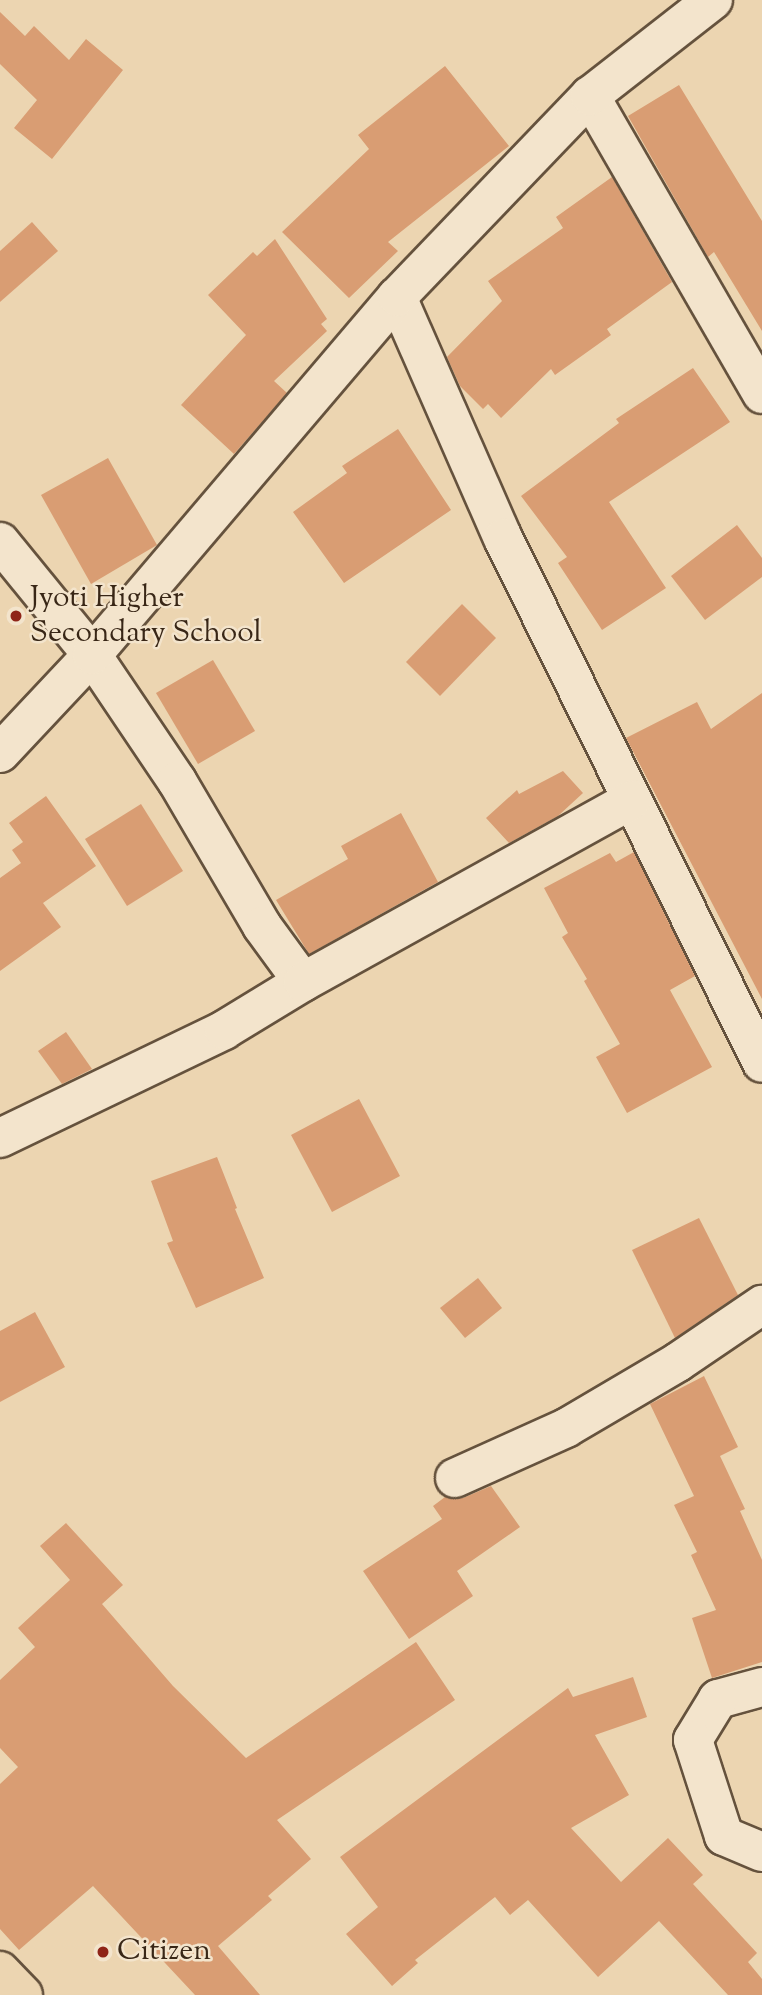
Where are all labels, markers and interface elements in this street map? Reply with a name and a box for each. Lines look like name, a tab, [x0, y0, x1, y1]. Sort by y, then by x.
place label: Jyoti Higher Secondary School	[30, 581, 262, 652]
marker: Jyoti Higher Secondary School	[8, 608, 24, 624]
place label: Citizen	[117, 1934, 211, 1970]
marker: Citizen	[95, 1944, 111, 1960]

